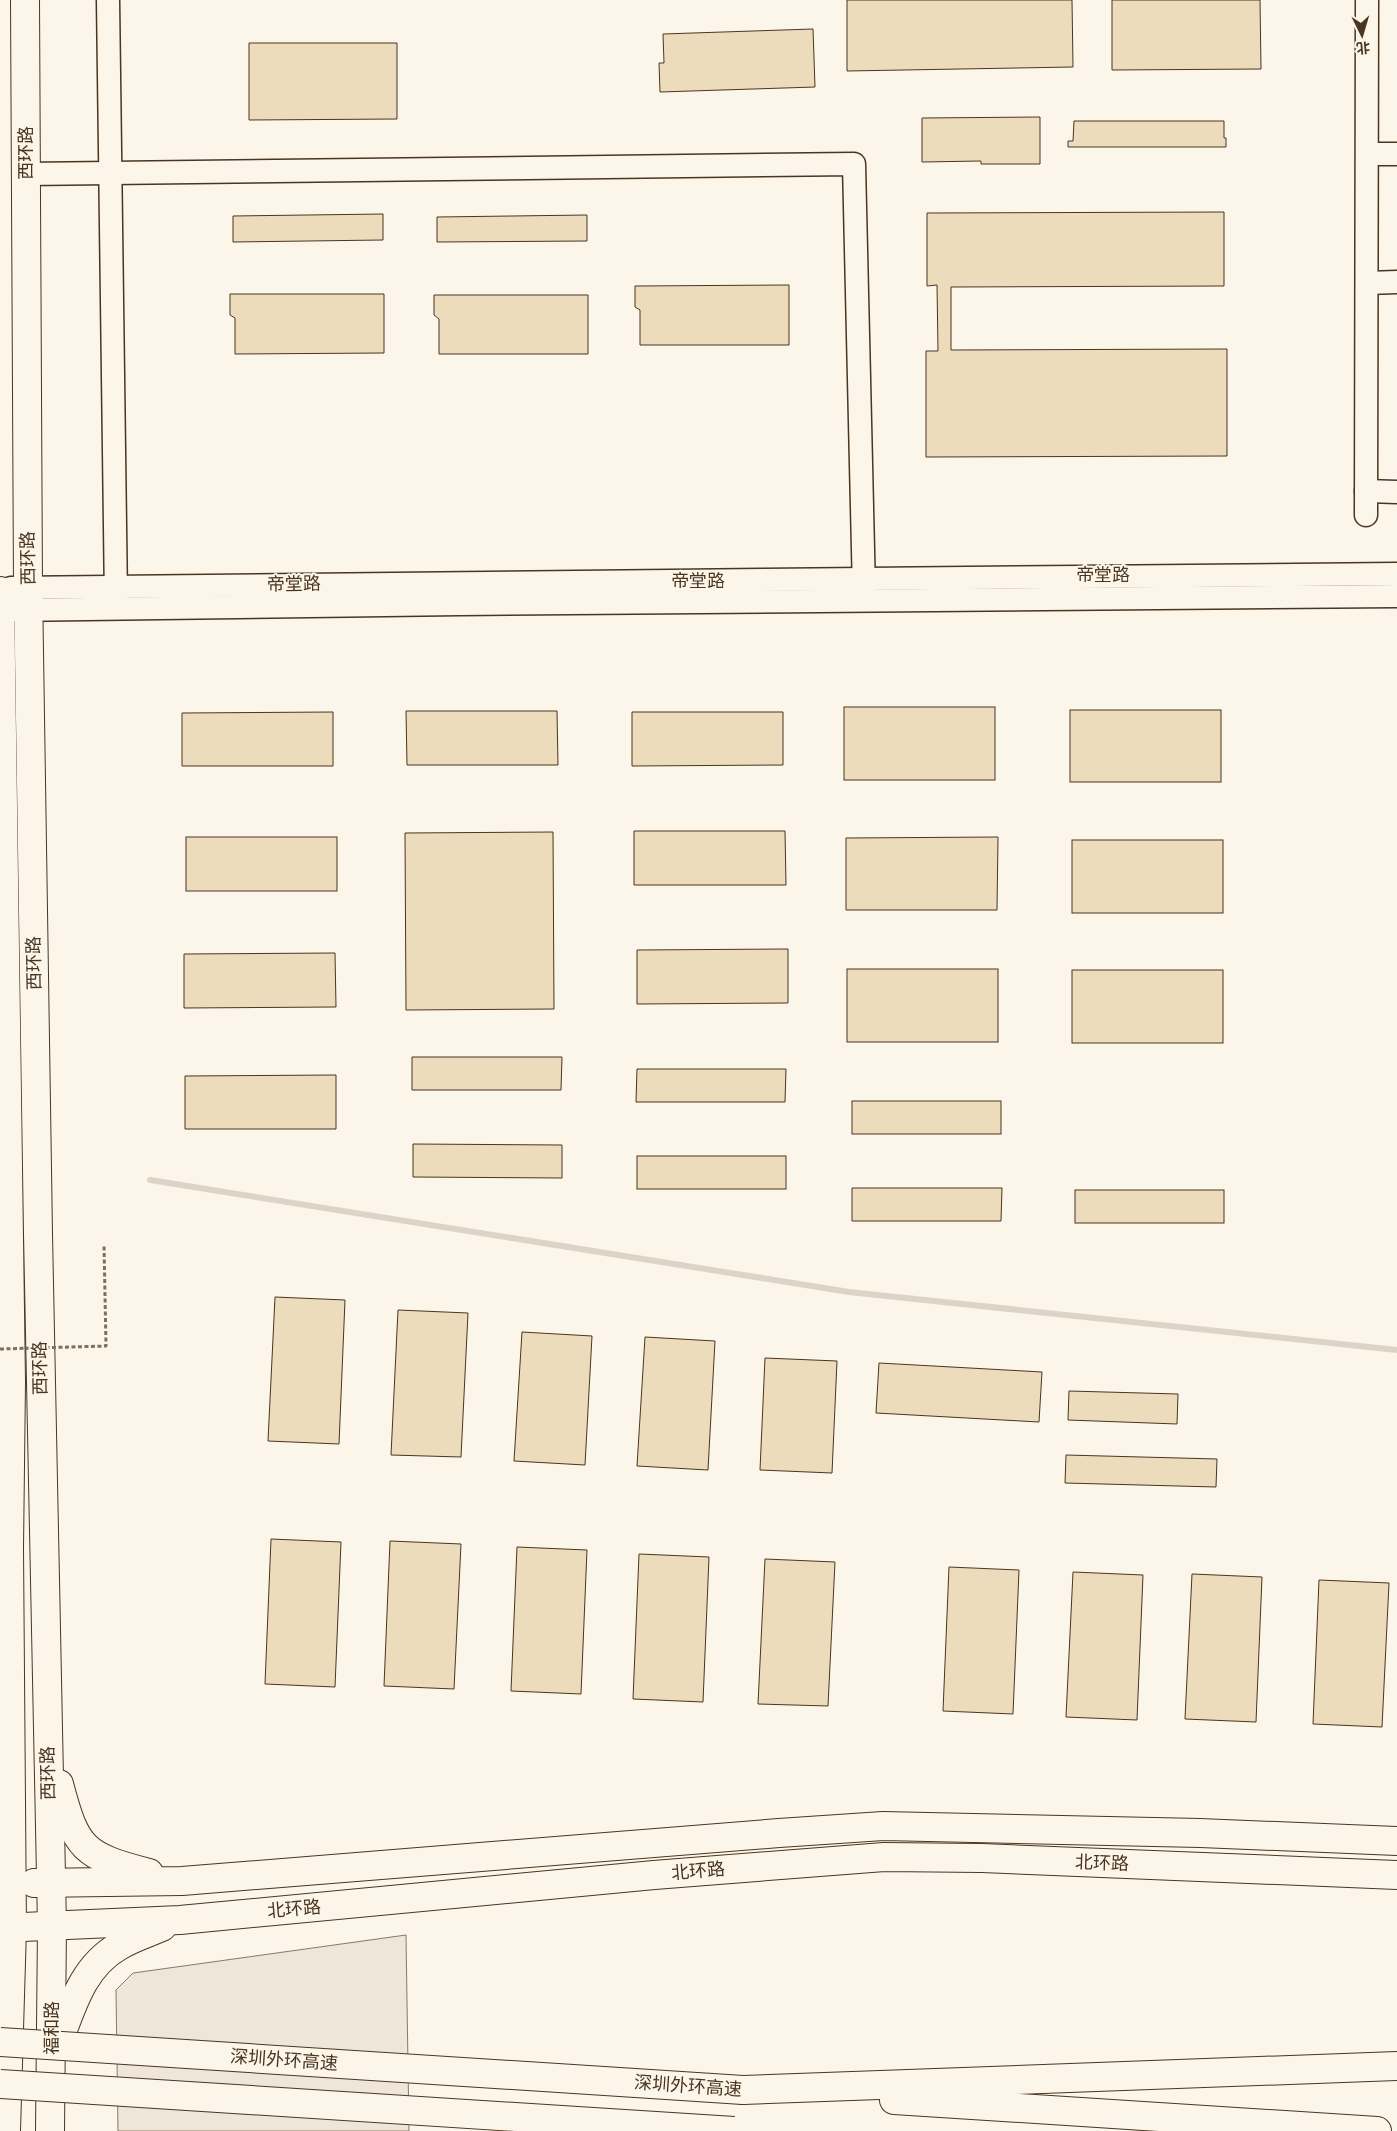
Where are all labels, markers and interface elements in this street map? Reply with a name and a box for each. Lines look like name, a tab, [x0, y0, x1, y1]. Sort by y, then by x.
north arrow	[1337, 10, 1387, 60]
text: 北	[1355, 39, 1371, 58]
street label: 西环路	[14, 126, 36, 180]
street label: 西环路	[16, 531, 38, 585]
street label: 帝堂路	[1076, 563, 1130, 585]
street label: 帝堂路	[671, 569, 725, 591]
street label: 帝堂路	[267, 572, 321, 594]
street label: 西环路	[22, 936, 44, 990]
street label: 西环路	[28, 1341, 50, 1395]
street label: 西环路	[36, 1746, 58, 1800]
street label: 北环路	[1075, 1850, 1129, 1874]
street label: 北环路	[670, 1857, 726, 1883]
street label: 北环路	[266, 1895, 322, 1921]
street label: 福和路	[40, 2001, 62, 2055]
street label: 深圳外环高速	[229, 2044, 339, 2074]
street label: 深圳外环高速	[633, 2070, 743, 2100]

